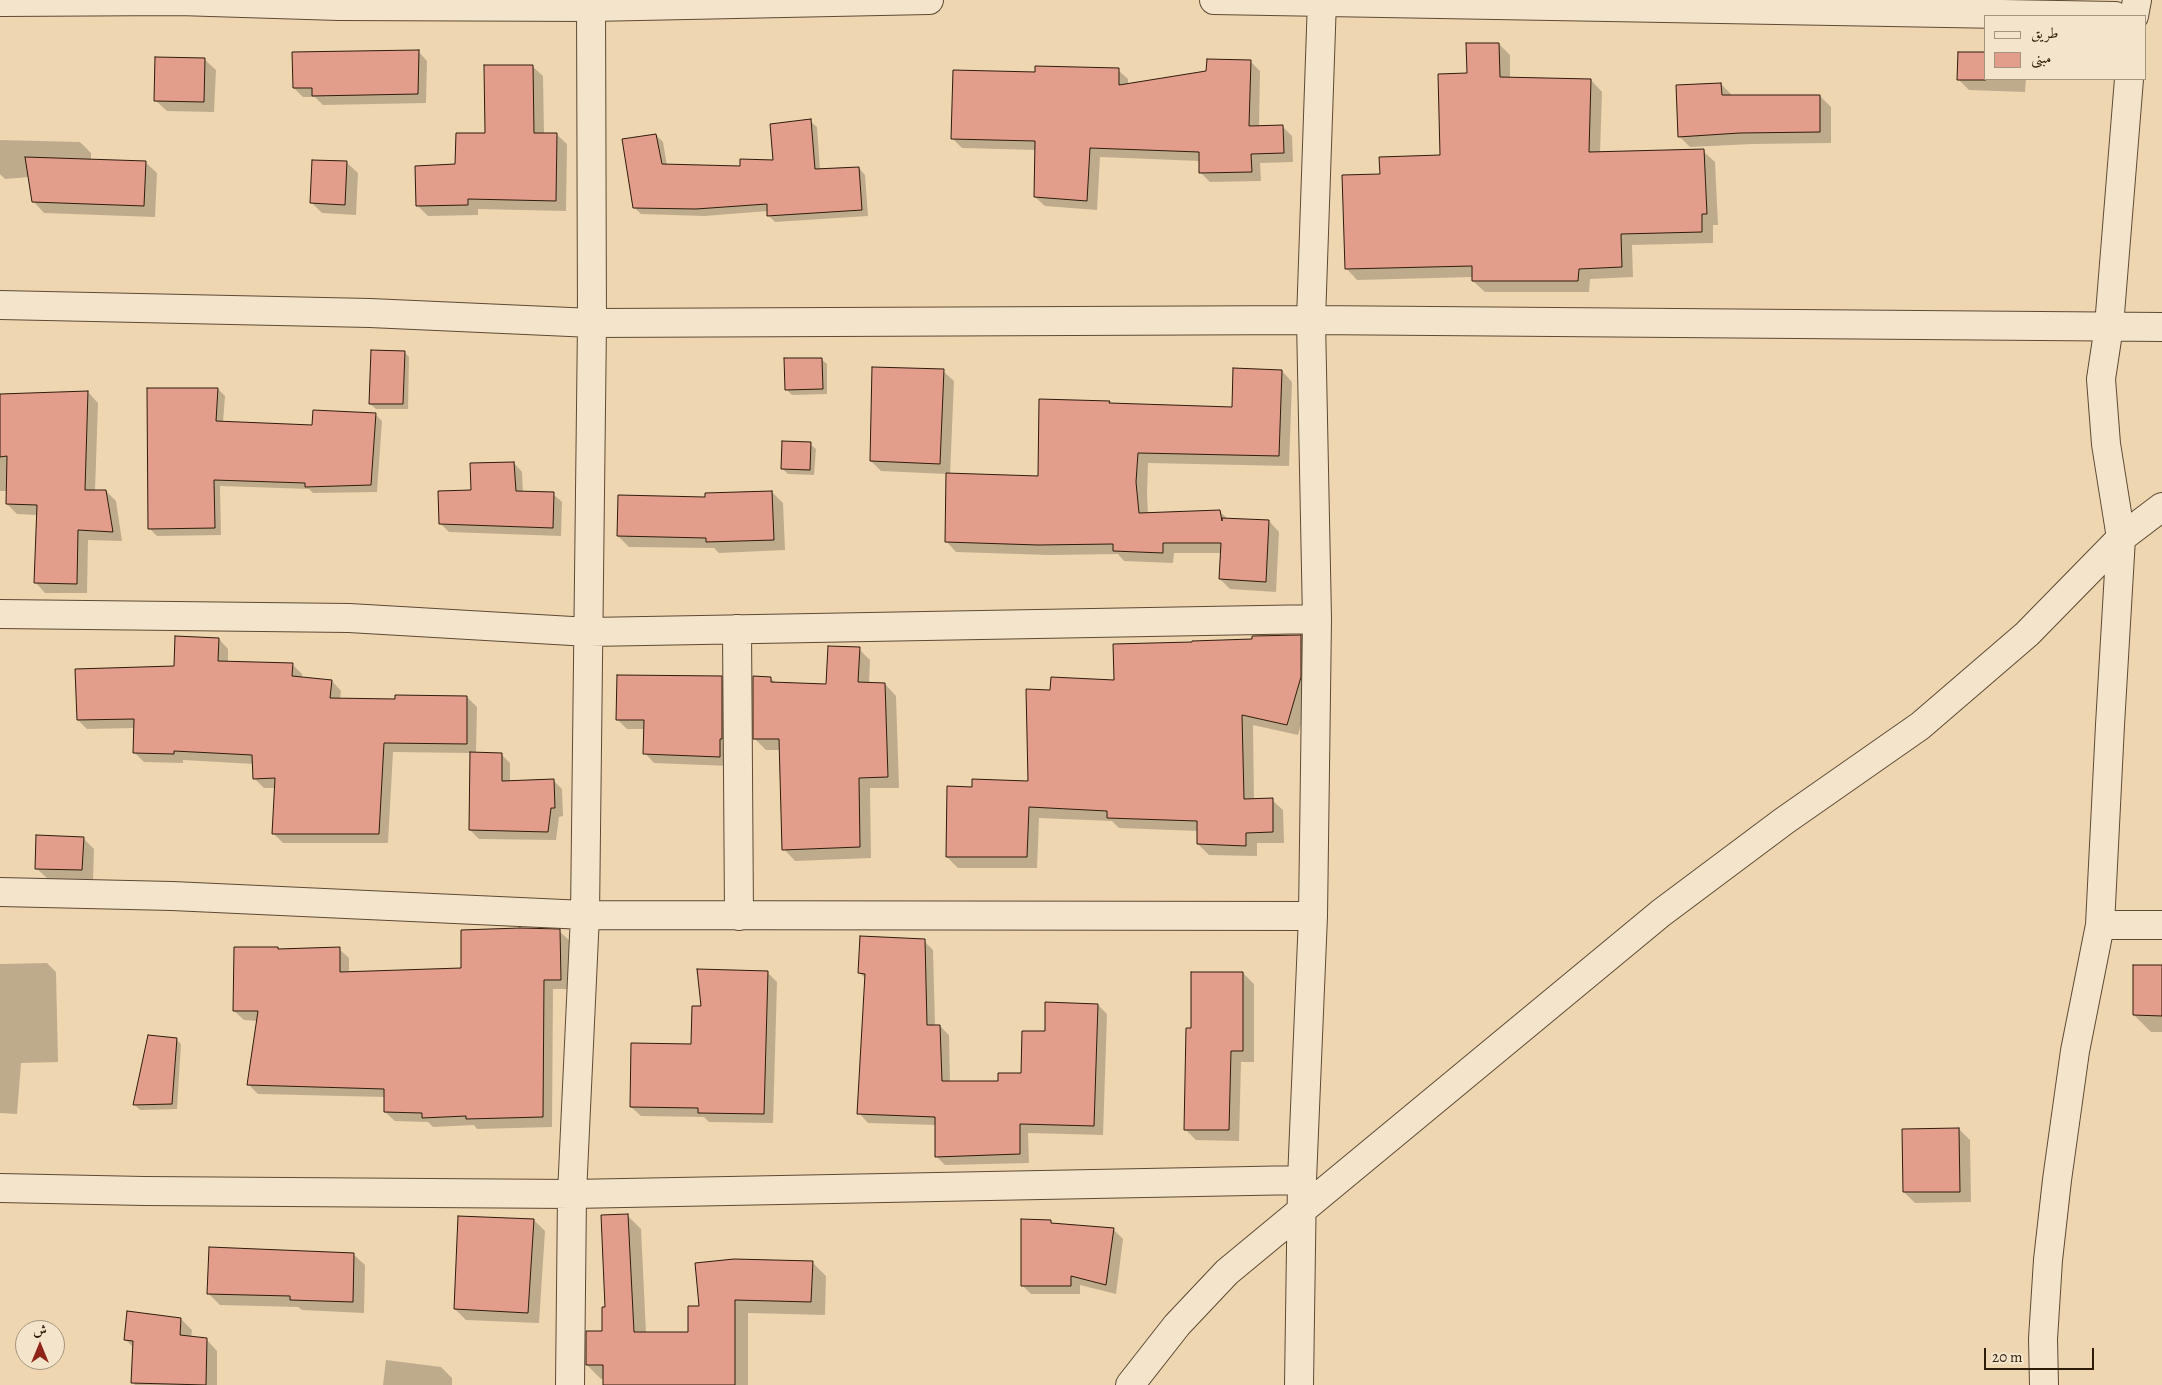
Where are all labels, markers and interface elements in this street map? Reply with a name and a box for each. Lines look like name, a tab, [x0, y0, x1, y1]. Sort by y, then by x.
legend	[1984, 15, 2147, 80]
text: طريق	[2031, 23, 2058, 43]
text: مبنى	[2031, 48, 2051, 68]
north arrow	[15, 1320, 65, 1370]
text: ش	[33, 1321, 47, 1340]
scale bar	[1987, 1338, 2097, 1370]
text: 20 m	[1992, 1347, 2023, 1367]

